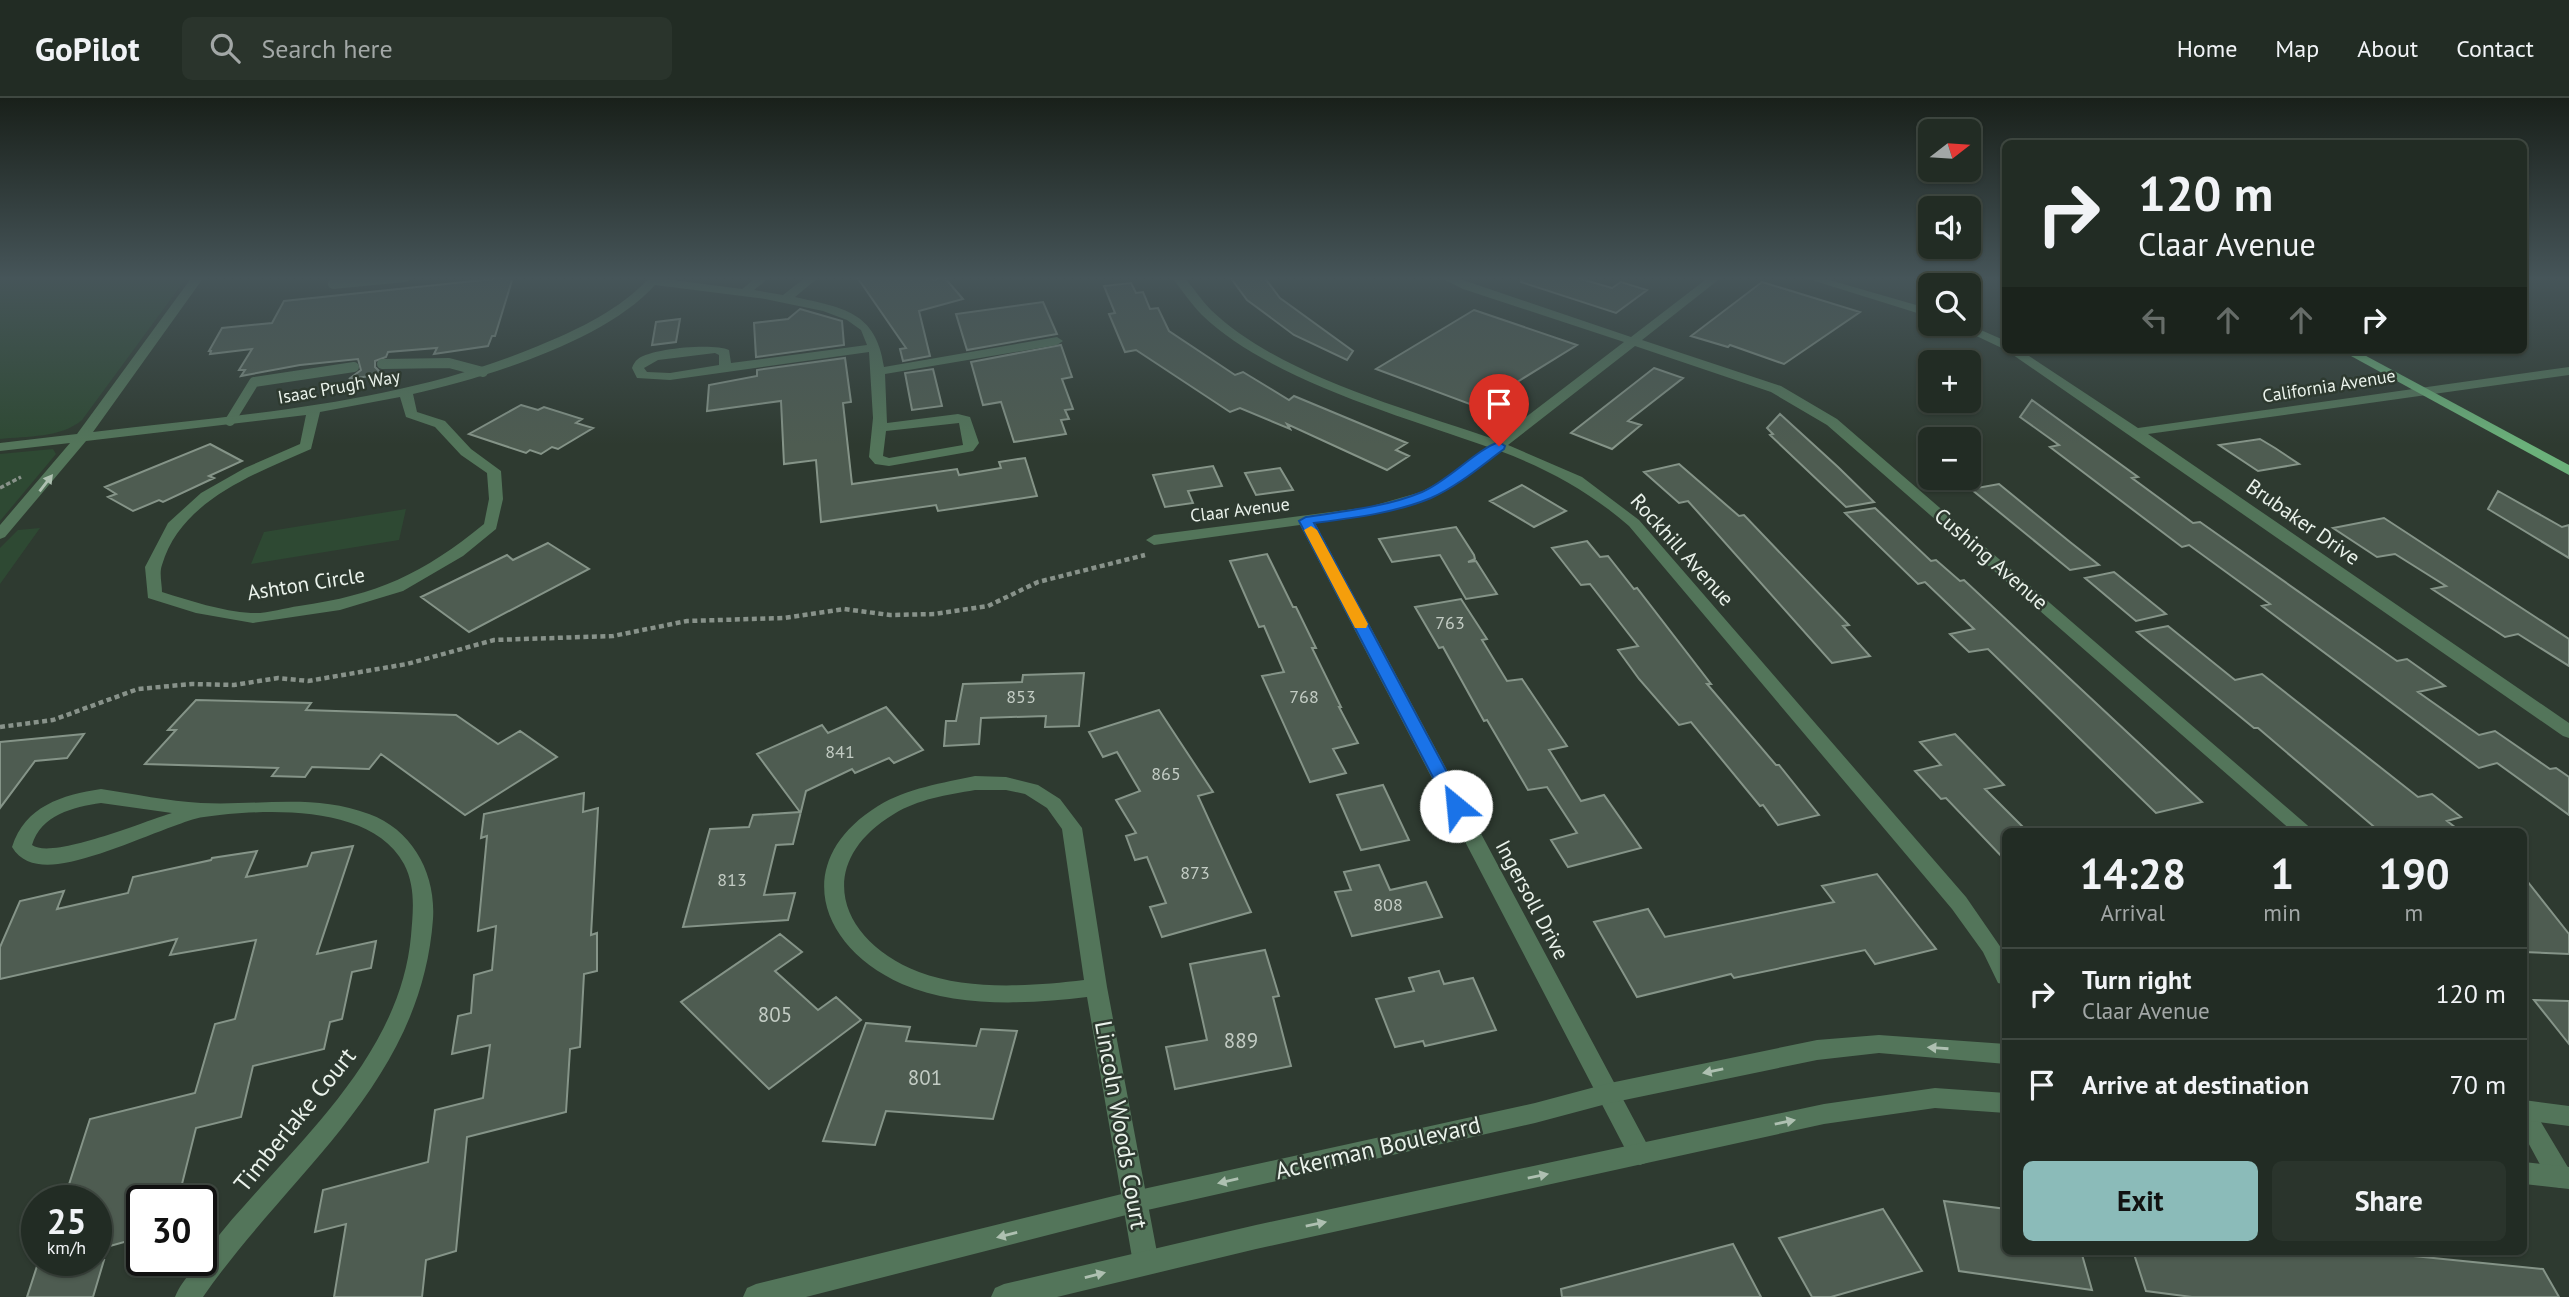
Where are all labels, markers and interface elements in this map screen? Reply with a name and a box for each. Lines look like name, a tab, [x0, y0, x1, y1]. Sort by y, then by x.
search box	[182, 17, 672, 80]
text: GoPilot	[35, 27, 140, 70]
icon: search	[206, 29, 244, 67]
text: Search here	[262, 32, 393, 65]
text: Home	[2177, 33, 2237, 64]
text: Map	[2275, 33, 2319, 64]
text: About	[2357, 33, 2418, 64]
text: Contact	[2456, 33, 2534, 64]
north arrow	[1918, 119, 1981, 182]
map controls	[1918, 119, 1981, 490]
text: 120 m	[2138, 161, 2273, 225]
icon: right	[2023, 168, 2114, 259]
button: sound	[1918, 196, 1981, 259]
text: Claar Avenue	[2138, 223, 2316, 265]
button: search	[1918, 273, 1981, 336]
icon: left	[2136, 301, 2174, 339]
icon: ahead	[2209, 301, 2247, 339]
icon: ahead	[2282, 301, 2320, 339]
icon: right	[2355, 301, 2393, 339]
button: +	[1918, 350, 1981, 413]
street label: Isaac Prugh Way	[276, 364, 403, 409]
street label: California Avenue	[2261, 364, 2397, 407]
pin	[1469, 374, 1529, 446]
icon: arrive	[1480, 385, 1518, 423]
button: −	[1918, 427, 1981, 490]
street label: Brubaker Drive	[2241, 472, 2365, 571]
one-way arrow	[38, 475, 53, 493]
street label: Rockhill Avenue	[1625, 488, 1740, 612]
street label: Claar Avenue	[1189, 492, 1291, 527]
street label: Cushing Avenue	[1929, 502, 2054, 615]
street label: Ashton Circle	[245, 561, 367, 606]
house number: 763	[1435, 611, 1465, 634]
house number: 853	[1006, 685, 1036, 708]
house number: 768	[1289, 685, 1319, 708]
house number: 841	[825, 740, 855, 763]
house number: 865	[1151, 762, 1181, 785]
position arrow	[1419, 769, 1493, 843]
street label: Ingersoll Drive	[1490, 835, 1575, 964]
text: 14:28	[2079, 846, 2186, 901]
text: 1	[2270, 846, 2294, 901]
text: 190	[2378, 846, 2450, 901]
house number: 873	[1180, 861, 1210, 884]
house number: 813	[717, 868, 747, 891]
house number: 808	[1373, 893, 1403, 916]
text: Arrival	[2100, 898, 2165, 927]
text: min	[2263, 898, 2301, 927]
text: m	[2405, 898, 2423, 927]
text: Turn right	[2082, 963, 2191, 996]
icon: right	[2023, 975, 2061, 1013]
text: 120 m	[2435, 977, 2506, 1010]
text: Claar Avenue	[2082, 996, 2210, 1025]
house number: 805	[758, 1001, 792, 1028]
street label: Lincoln Woods Court	[1088, 1018, 1155, 1231]
house number: 889	[1224, 1027, 1258, 1054]
street label: Timberlake Court	[227, 1041, 362, 1198]
one-way arrow	[1926, 1042, 1948, 1053]
house number: 801	[908, 1064, 942, 1091]
one-way arrow	[1702, 1066, 1724, 1077]
icon: arrive	[2023, 1066, 2061, 1104]
text: Arrive at destination	[2082, 1068, 2309, 1101]
text: 70 m	[2450, 1068, 2506, 1101]
street label: Ackerman Boulevard	[1272, 1109, 1484, 1186]
one-way arrow	[1774, 1116, 1796, 1127]
button: Exit	[2023, 1161, 2258, 1241]
button: Share	[2272, 1161, 2506, 1241]
one-way arrow	[1528, 1170, 1550, 1181]
one-way arrow	[1217, 1176, 1239, 1187]
speed limit sign: 30	[126, 1185, 217, 1276]
text: 25	[47, 1198, 86, 1244]
one-way arrow	[1305, 1218, 1327, 1229]
one-way arrow	[996, 1230, 1018, 1241]
text: km/h	[47, 1236, 86, 1259]
one-way arrow	[1084, 1269, 1106, 1280]

